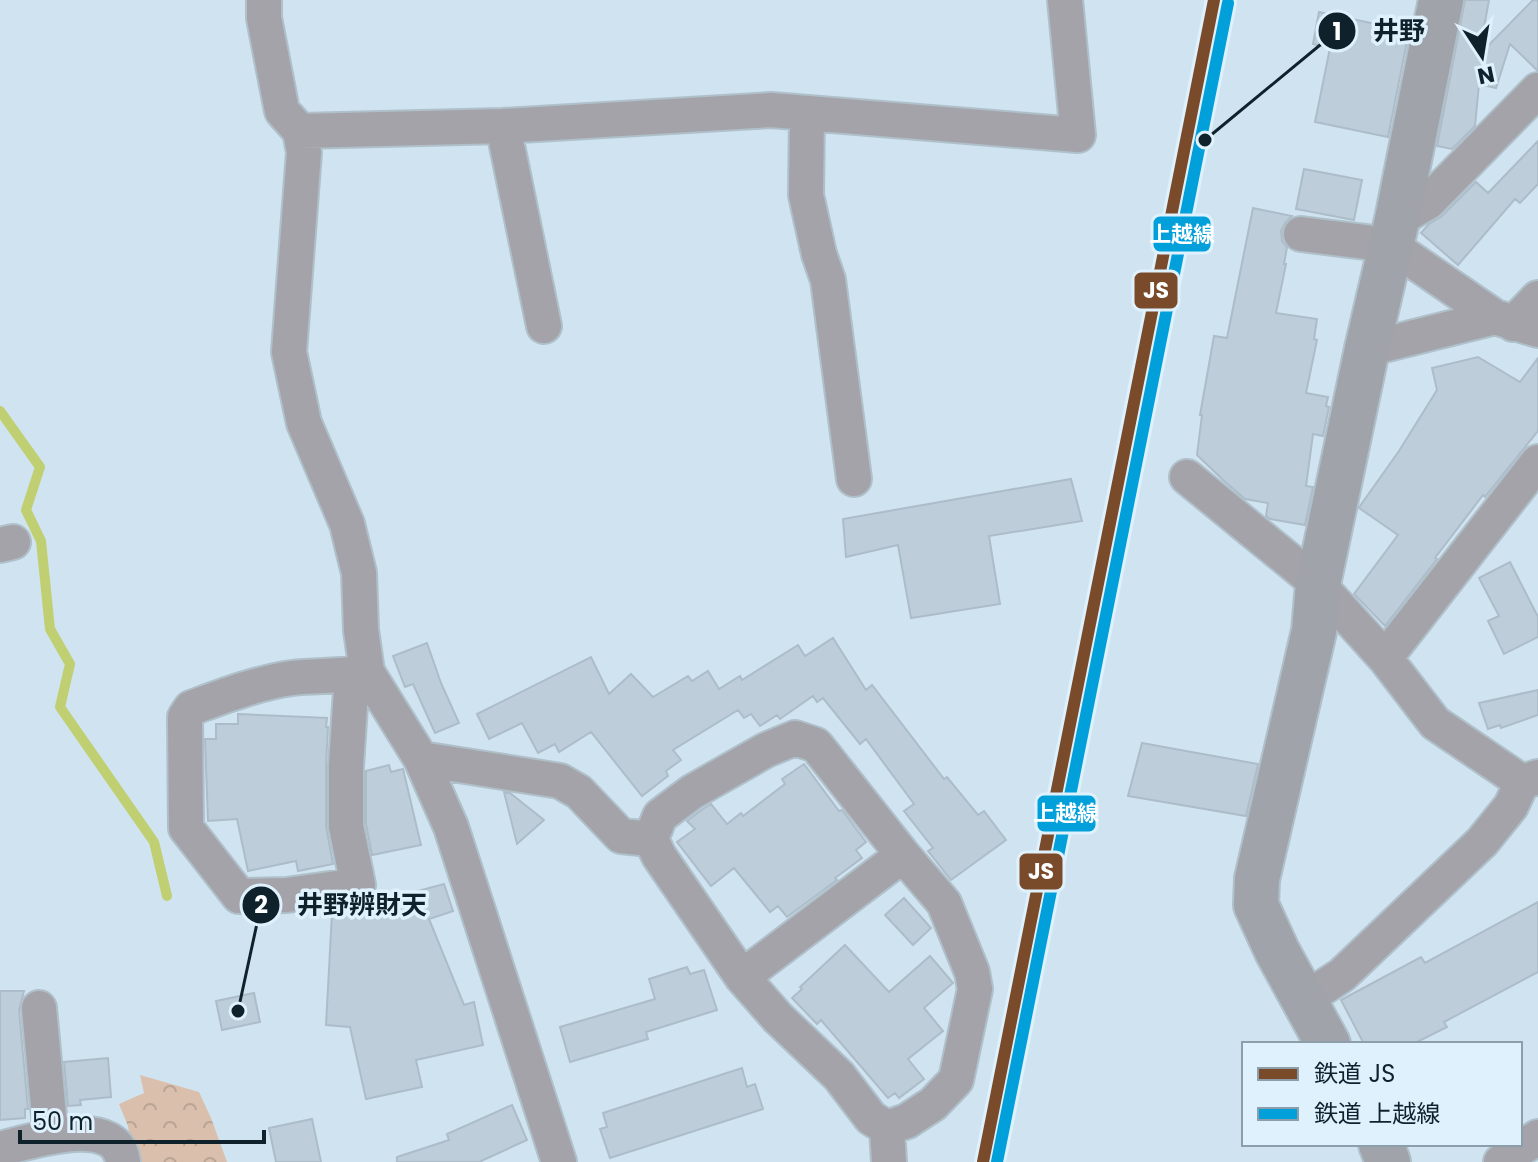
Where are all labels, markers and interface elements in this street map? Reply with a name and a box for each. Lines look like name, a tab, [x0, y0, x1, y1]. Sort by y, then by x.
callout: 井野	[1317, 6, 1441, 56]
text: 井野	[1373, 13, 1425, 49]
text: 1	[1332, 15, 1342, 48]
north arrow	[1442, 16, 1522, 96]
text: N	[1475, 58, 1497, 92]
line badge: 上越線	[1152, 215, 1212, 253]
text: 上越線	[1149, 219, 1215, 250]
line badge: JS	[1133, 271, 1179, 310]
text: JS	[1143, 275, 1169, 306]
line badge: 上越線	[1036, 794, 1097, 833]
text: 上越線	[1033, 798, 1099, 829]
line badge: JS	[1018, 852, 1064, 891]
text: JS	[1028, 856, 1054, 887]
callout: 井野辨財天	[241, 880, 443, 930]
text: 井野辨財天	[297, 887, 427, 923]
text: 2	[254, 888, 268, 921]
legend	[1242, 1042, 1522, 1146]
text: 鉄道 JS	[1314, 1057, 1395, 1090]
scale bar	[20, 1094, 264, 1144]
text: 鉄道 上越線	[1314, 1097, 1440, 1130]
text: 50 m	[32, 1105, 93, 1138]

